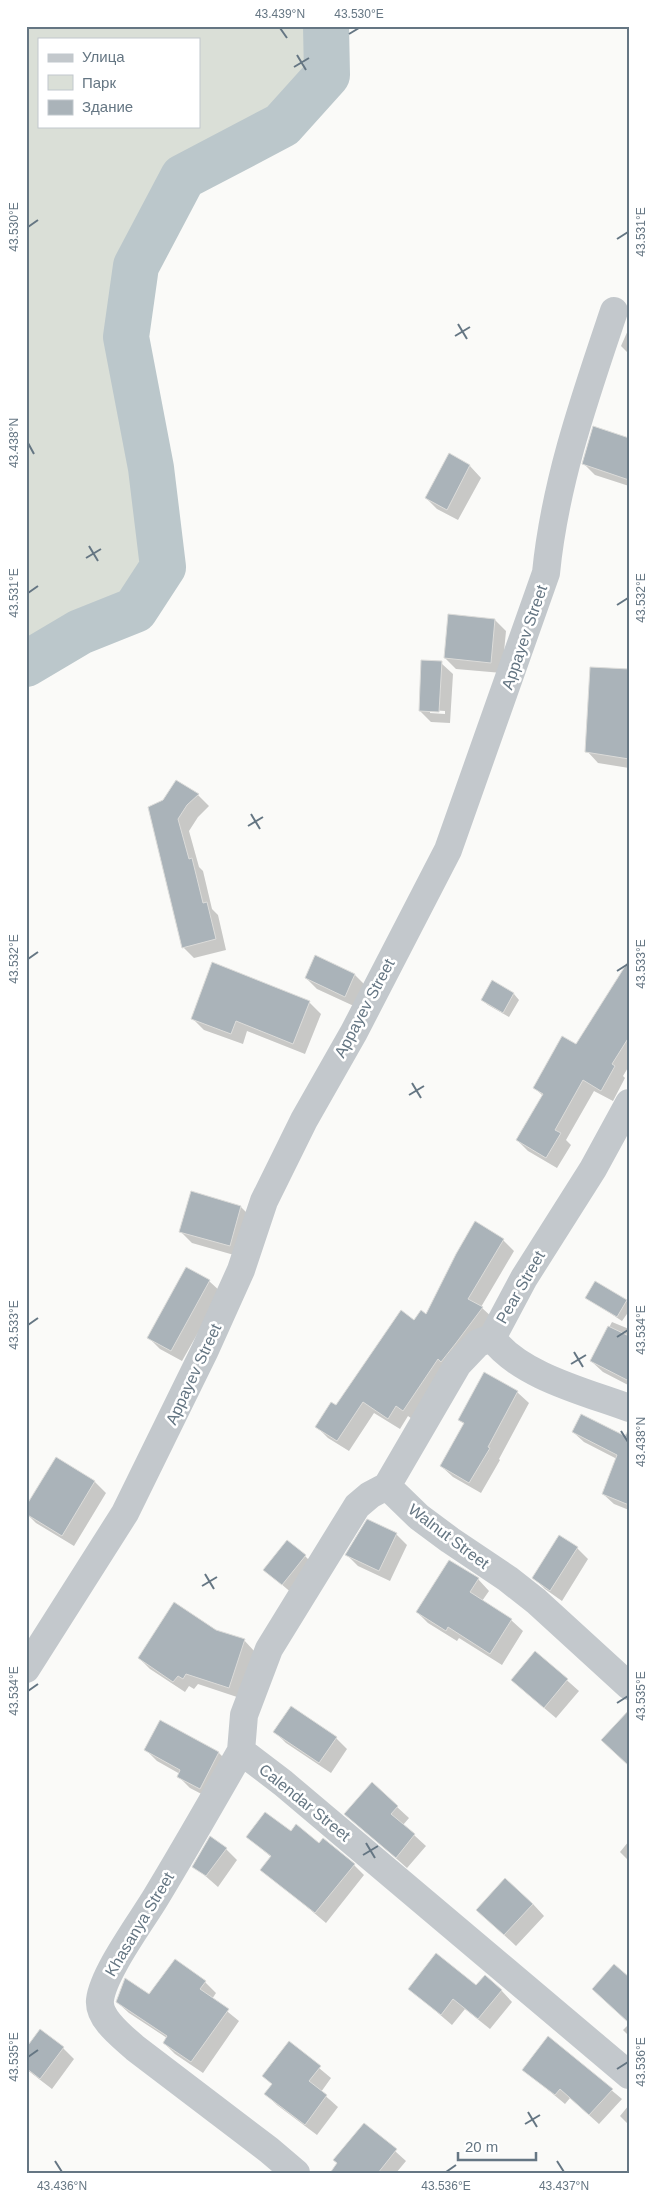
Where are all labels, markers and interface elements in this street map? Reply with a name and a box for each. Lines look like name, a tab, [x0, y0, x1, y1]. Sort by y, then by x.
text: 43.439°N	[255, 7, 305, 21]
text: 43.530°E	[334, 7, 384, 21]
legend	[38, 38, 200, 128]
text: Улица	[82, 48, 125, 65]
text: Парк	[82, 74, 116, 91]
text: Здание	[82, 98, 133, 115]
text: 43.530°E	[7, 202, 21, 252]
text: 43.531°E	[634, 207, 648, 257]
text: 43.438°N	[7, 418, 21, 468]
text: 43.531°E	[7, 568, 21, 618]
text: 43.532°E	[634, 573, 648, 623]
street label: Appayev Street	[499, 582, 550, 692]
text: 43.532°E	[7, 934, 21, 984]
text: 43.533°E	[634, 939, 648, 989]
street label: Appayev Street	[331, 955, 398, 1061]
street label: Pear Street	[493, 1247, 548, 1327]
text: 43.533°E	[7, 1300, 21, 1350]
text: 43.534°E	[634, 1305, 648, 1355]
street label: Appayev Street	[163, 1321, 225, 1427]
text: 43.438°N	[634, 1417, 648, 1467]
street label: Walnut Street	[405, 1501, 493, 1573]
text: 43.534°E	[7, 1666, 21, 1716]
text: 43.535°E	[634, 1671, 648, 1721]
street label: Calendar Street	[256, 1761, 354, 1845]
street label: Khasanya Street	[102, 1869, 177, 1979]
text: 43.535°E	[7, 2032, 21, 2082]
text: 43.536°E	[634, 2037, 648, 2087]
scale bar	[458, 2129, 535, 2161]
text: 20 m	[465, 2138, 498, 2155]
text: 43.436°N	[37, 2179, 87, 2193]
text: 43.536°E	[421, 2179, 471, 2193]
text: 43.437°N	[539, 2179, 589, 2193]

